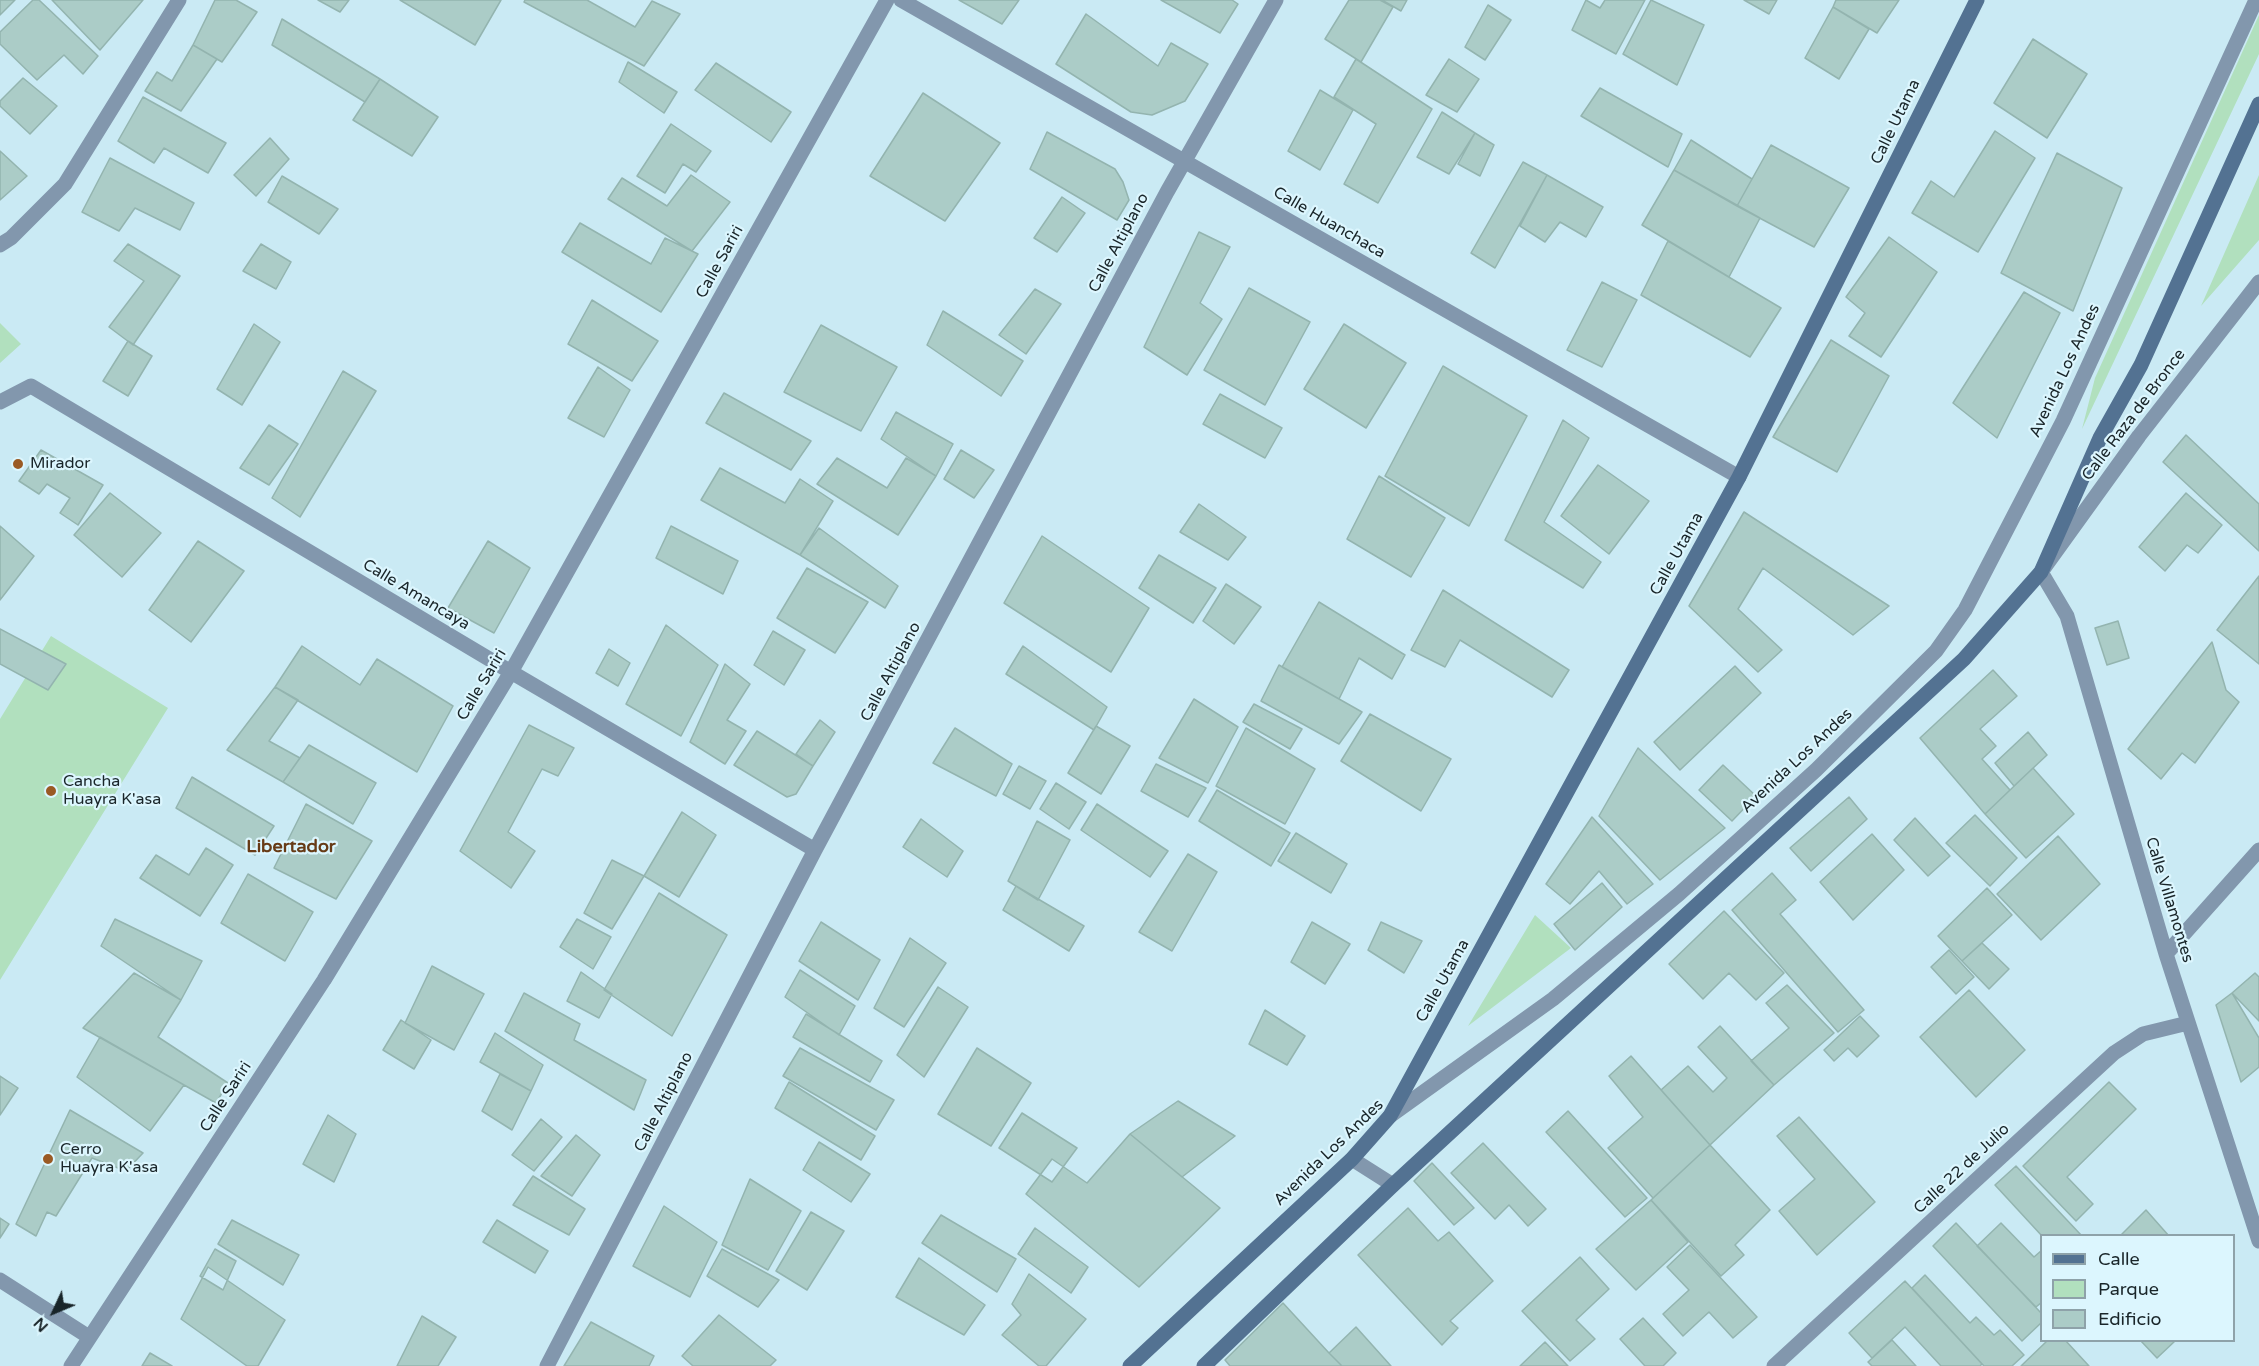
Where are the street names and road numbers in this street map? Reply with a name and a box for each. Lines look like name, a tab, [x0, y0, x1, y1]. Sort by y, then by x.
street label: Calle Utama	[1867, 76, 1925, 168]
street label: Calle Huanchaca	[1269, 183, 1389, 263]
street label: Calle Altiplano	[1085, 190, 1153, 296]
street label: Calle Sariri	[692, 222, 748, 302]
street label: Avenida Los Andes	[2026, 301, 2104, 441]
street label: Calle Raza de Bronce	[2078, 345, 2190, 485]
street label: Calle Utama	[1646, 509, 1708, 599]
street label: Calle Amancaya	[359, 556, 473, 634]
street label: Calle Altiplano	[857, 619, 925, 725]
street label: Calle Sariri	[453, 646, 511, 724]
street label: Avenida Los Andes	[1737, 705, 1857, 817]
street label: Calle Villamontes	[2141, 835, 2197, 965]
street label: Calle Utama	[1412, 936, 1474, 1026]
street label: Calle Altiplano	[631, 1049, 697, 1155]
street label: Calle Sariri	[196, 1058, 256, 1136]
street label: Avenida Los Andes	[1270, 1096, 1388, 1210]
street label: Calle 22 de Julio	[1910, 1120, 2014, 1218]

